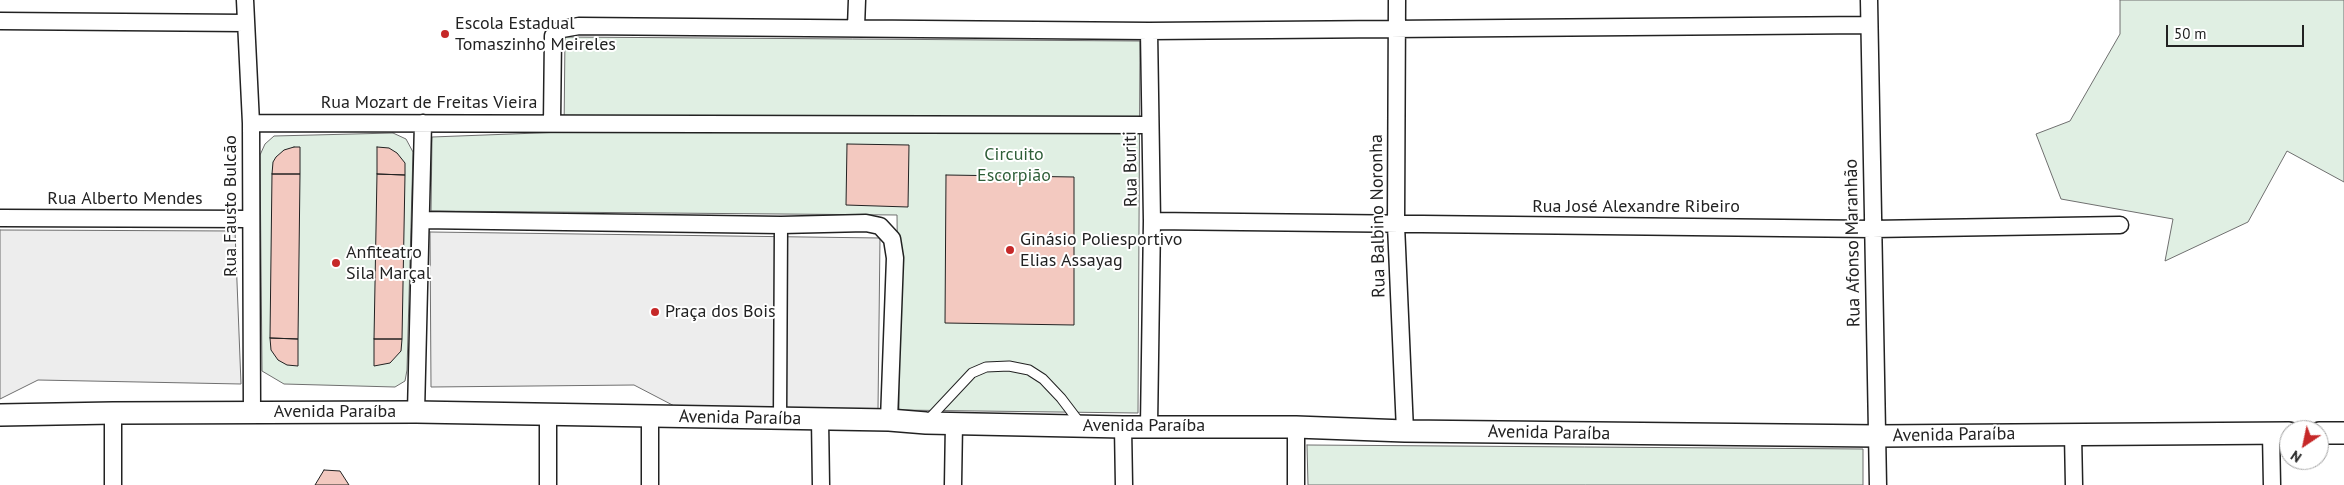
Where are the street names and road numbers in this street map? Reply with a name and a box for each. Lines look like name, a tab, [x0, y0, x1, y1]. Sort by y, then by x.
street label: Rua Mozart de Freitas Vieira	[321, 92, 537, 114]
street label: Rua Buriti	[1120, 131, 1142, 207]
street label: Rua Balbino Noronha	[1366, 134, 1390, 298]
street label: Rua Fausto Bulcão	[220, 135, 242, 277]
street label: Rua Afonso Maranhão	[1841, 159, 1865, 327]
street label: Rua Alberto Mendes	[47, 188, 203, 210]
street label: Rua José Alexandre Ribeiro	[1532, 196, 1740, 218]
street label: Avenida Paraíba	[274, 401, 396, 423]
street label: Avenida Paraíba	[679, 406, 801, 430]
street label: Avenida Paraíba	[1083, 415, 1205, 437]
street label: Avenida Paraíba	[1488, 421, 1610, 445]
street label: Avenida Paraíba	[1893, 423, 2015, 447]

